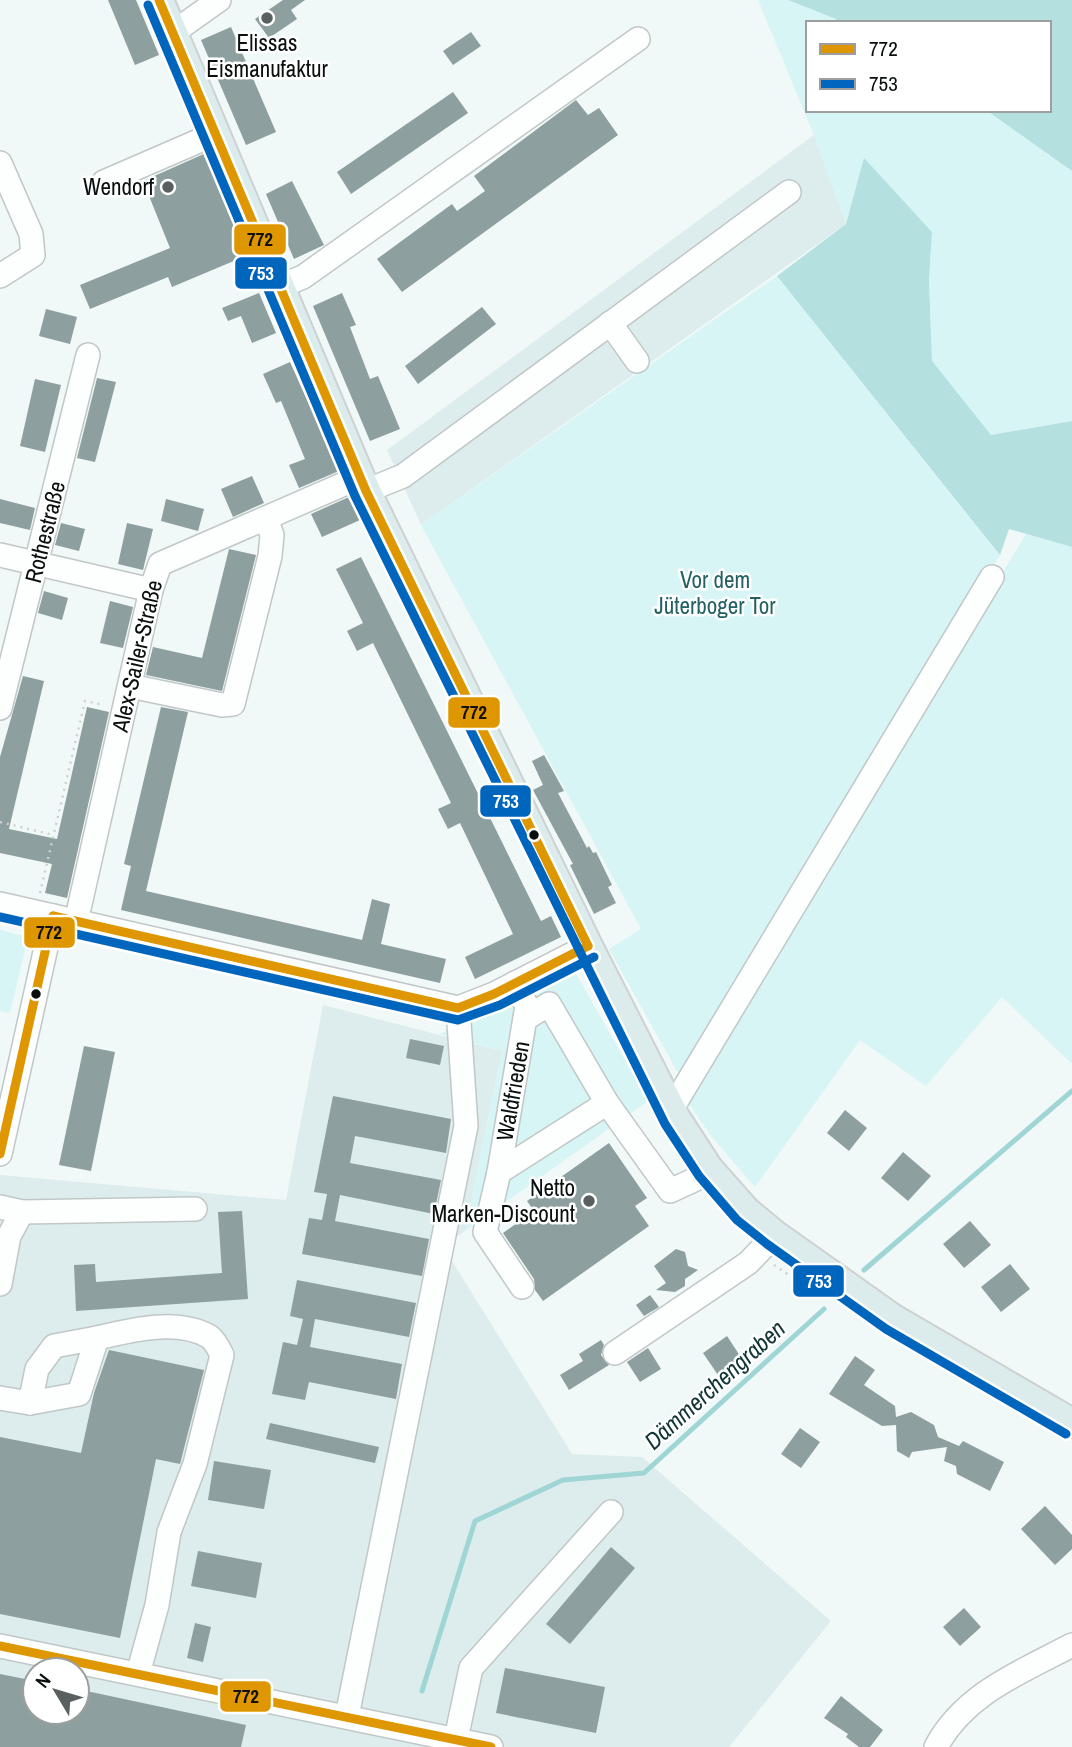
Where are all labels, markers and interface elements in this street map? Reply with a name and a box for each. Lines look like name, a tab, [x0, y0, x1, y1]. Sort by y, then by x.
marker: Elissas Eismanufaktur	[259, 10, 275, 26]
legend	[806, 21, 1051, 112]
place label: Elissas Eismanufaktur	[206, 27, 329, 84]
text: 772	[869, 34, 898, 63]
text: 753	[869, 69, 898, 98]
place label: Wendorf	[83, 171, 155, 202]
marker: Wendorf	[160, 179, 176, 195]
line badge: 772	[233, 223, 287, 256]
text: 772	[247, 226, 273, 252]
line badge: 753	[234, 256, 288, 290]
text: 753	[248, 260, 274, 286]
street label: Rothestraße	[17, 478, 72, 586]
park label: Vor dem Jüterboger Tor	[654, 564, 776, 621]
street label: Alex-Sailer-Straße	[104, 577, 169, 736]
line badge: 772	[447, 696, 501, 729]
text: 772	[461, 699, 487, 725]
line badge: 753	[479, 784, 532, 818]
text: 753	[493, 788, 519, 814]
unlabelled marker	[527, 828, 541, 842]
line badge: 772	[23, 916, 76, 949]
text: 772	[36, 919, 62, 945]
unlabelled marker	[29, 987, 43, 1001]
street label: Waldfrieden	[488, 1038, 537, 1143]
place label: Netto Marken-Discount	[431, 1172, 575, 1229]
marker: Netto Marken-Discount	[581, 1193, 597, 1209]
line badge: 753	[792, 1264, 845, 1298]
text: 753	[806, 1268, 832, 1294]
water label: Dämmerchengraben	[637, 1312, 792, 1456]
north arrow	[21, 1656, 91, 1726]
text: N	[29, 1668, 56, 1693]
line badge: 772	[219, 1680, 272, 1713]
text: 772	[233, 1683, 259, 1709]

